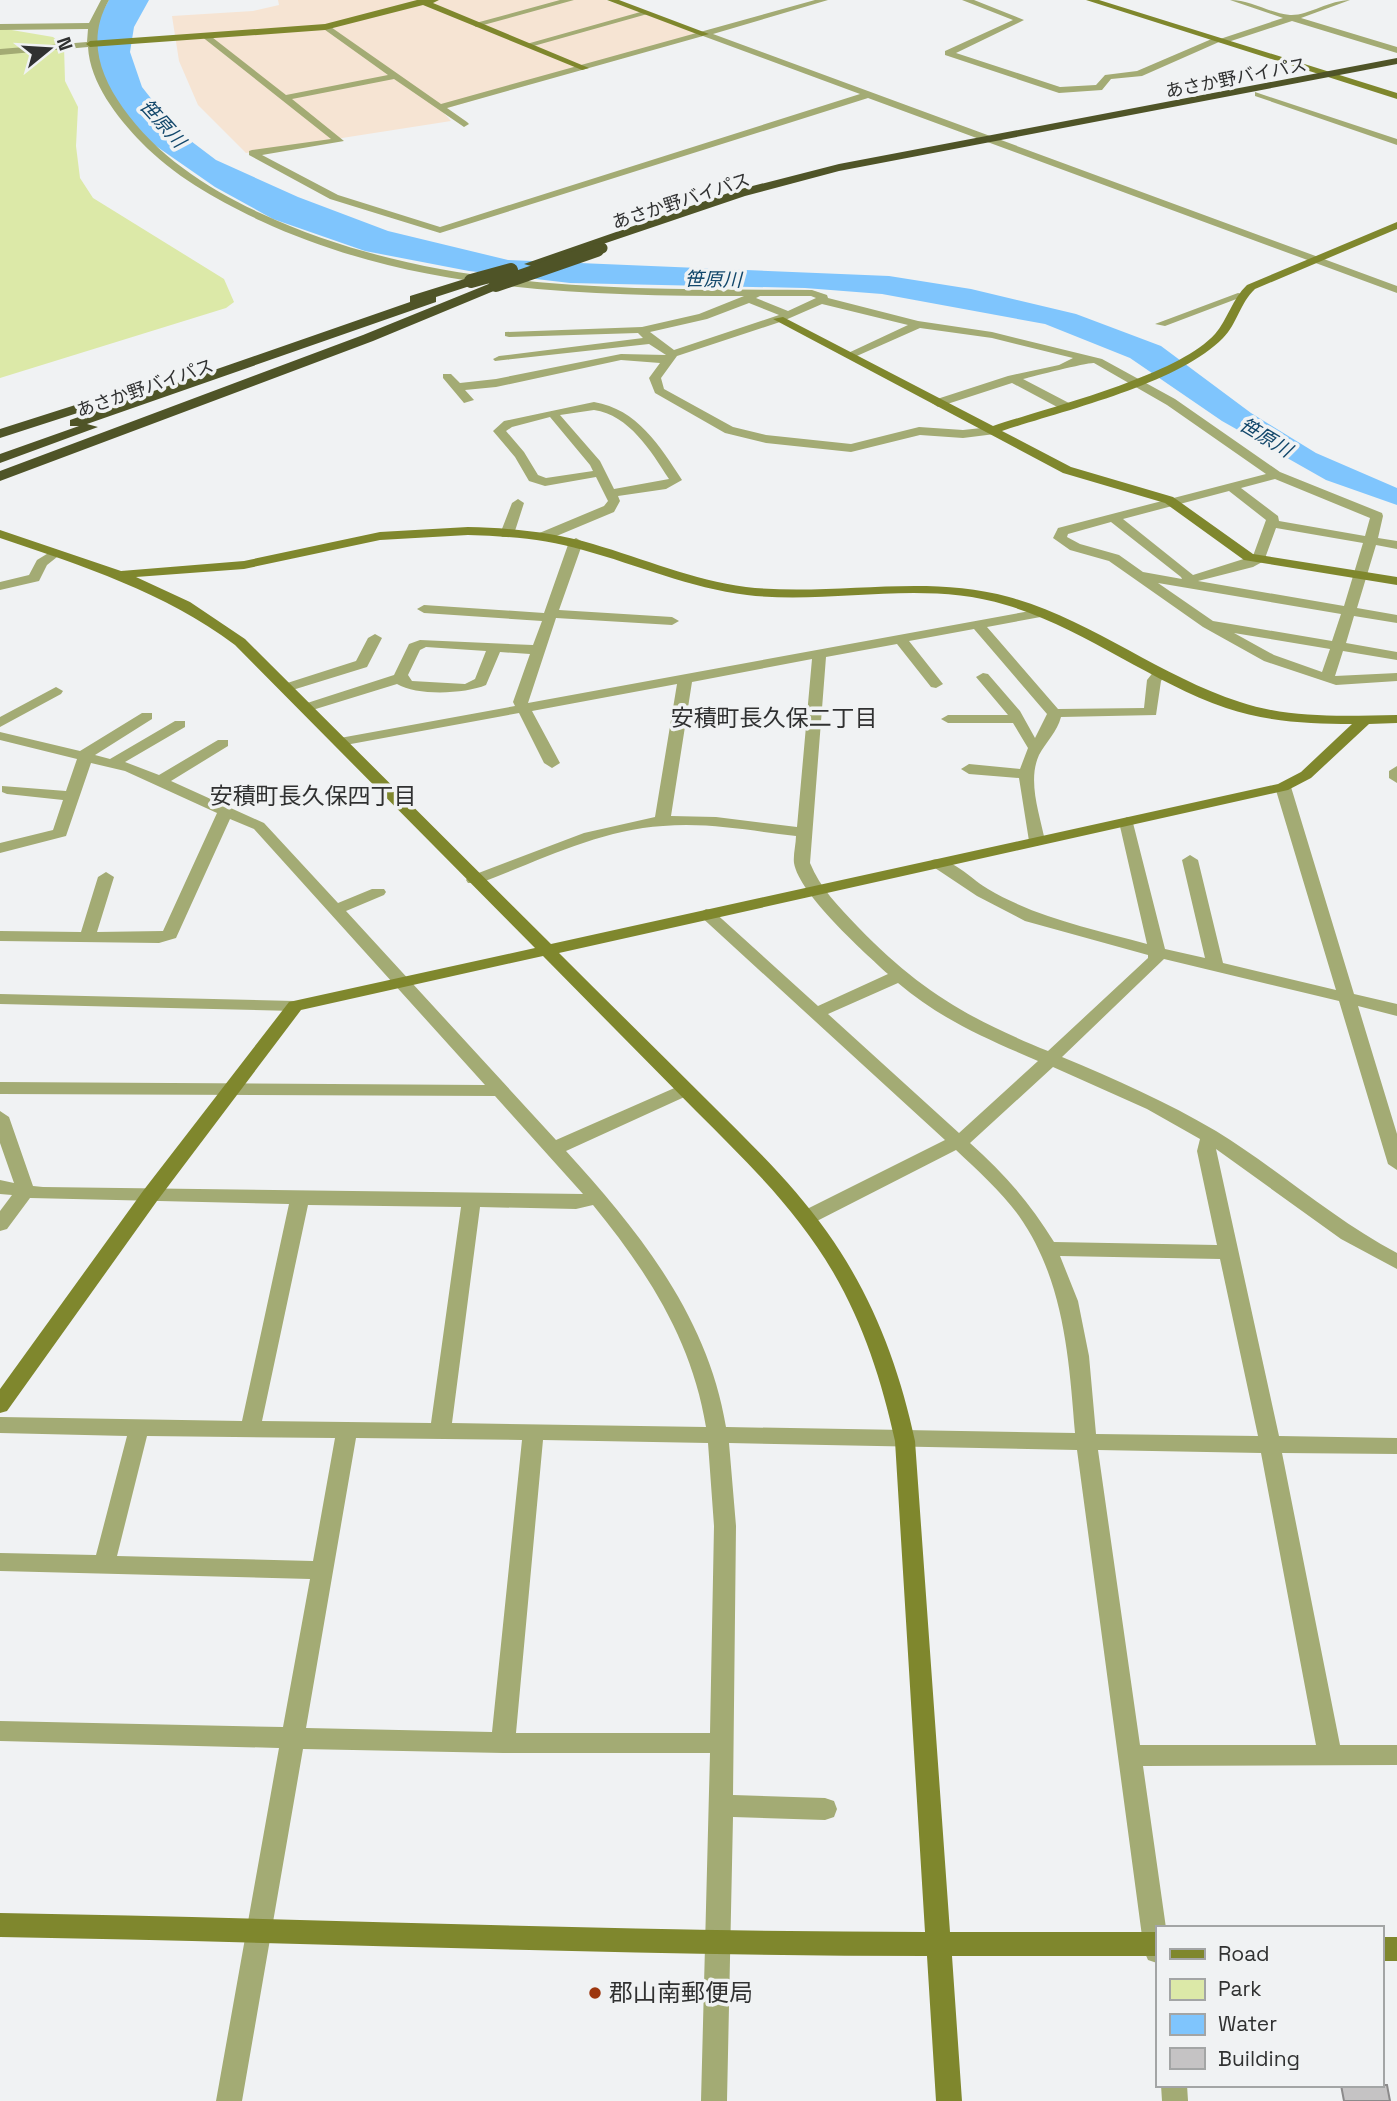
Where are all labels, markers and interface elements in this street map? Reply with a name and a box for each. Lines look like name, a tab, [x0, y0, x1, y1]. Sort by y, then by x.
north arrow	[14, 14, 84, 84]
text: N	[51, 34, 79, 54]
street label: あさか野バイパス	[1163, 53, 1309, 103]
water label: 笹原川	[134, 94, 192, 154]
street label: あさか野バイパス	[609, 167, 753, 234]
water label: 笹原川	[684, 267, 744, 293]
street label: あさか野バイパス	[73, 353, 216, 422]
water label: 笹原川	[1235, 412, 1298, 464]
district label: 安積町長久保二丁目	[671, 703, 878, 733]
district label: 安積町長久保四丁目	[210, 781, 417, 811]
legend	[1156, 1926, 1383, 2087]
text: Road	[1218, 1940, 1270, 1967]
text: Park	[1218, 1975, 1262, 2002]
place label: 郡山南郵便局	[609, 1977, 753, 2008]
marker: 郡山南郵便局	[587, 1985, 603, 2001]
text: Water	[1218, 2010, 1277, 2037]
text: Building	[1218, 2045, 1300, 2072]

